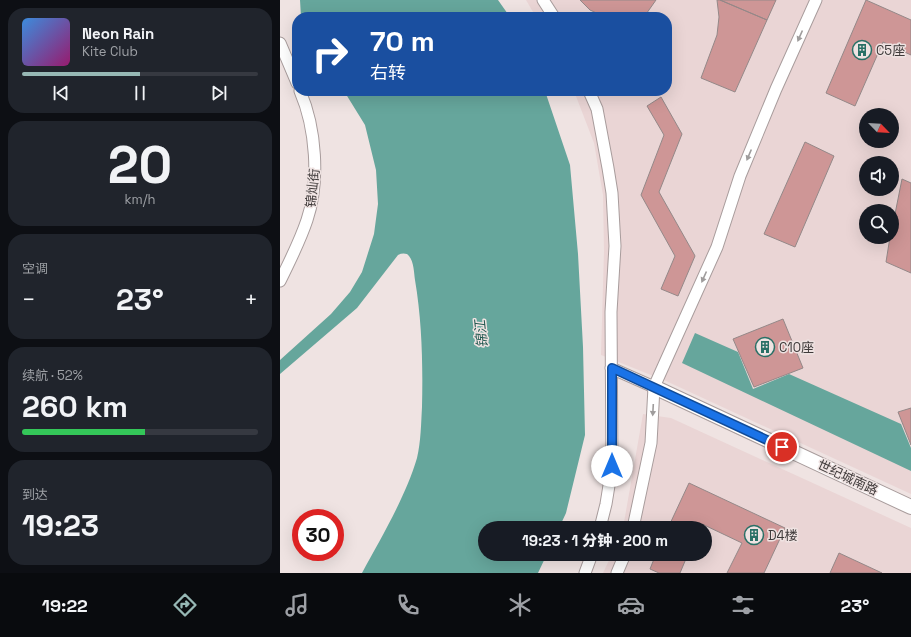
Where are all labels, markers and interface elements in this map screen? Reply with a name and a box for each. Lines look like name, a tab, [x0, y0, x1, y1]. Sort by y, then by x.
text: 70 m	[370, 23, 435, 59]
text: Neon Rain	[82, 24, 154, 43]
icon: right	[304, 28, 356, 80]
one-way arrow	[797, 30, 803, 41]
building icon: C5座	[851, 39, 873, 61]
place label: C5座	[876, 42, 905, 59]
text: Kite Club	[82, 43, 138, 60]
text: 右转	[370, 61, 406, 84]
icon: previous	[50, 82, 72, 104]
icon: pause	[129, 82, 151, 104]
icon: next	[208, 82, 230, 104]
north arrow	[859, 108, 899, 148]
map controls	[859, 108, 899, 244]
text: 20	[108, 132, 172, 198]
one-way arrow	[745, 150, 751, 162]
button: sound	[859, 156, 899, 196]
street label: 锦灿街	[302, 168, 323, 208]
text: km/h	[125, 191, 155, 208]
button: search	[859, 204, 899, 244]
text: 空调	[22, 260, 48, 277]
one-way arrow	[700, 271, 706, 283]
text: 23°	[116, 280, 164, 319]
text: −	[22, 285, 36, 313]
text: +	[244, 285, 258, 313]
water label: 锦江	[470, 317, 491, 349]
building icon: C10座	[754, 336, 776, 358]
place label: C10座	[779, 339, 814, 356]
text: 续航 · 52%	[22, 367, 83, 384]
text: 260 km	[22, 387, 128, 426]
one-way arrow	[650, 404, 656, 417]
pin	[765, 430, 799, 464]
icon: arrive	[771, 436, 793, 458]
position arrow	[591, 445, 633, 487]
street label: 世纪城南路	[815, 456, 881, 499]
text: 到达	[22, 486, 48, 503]
text: 19:23	[22, 506, 99, 545]
speed limit sign: 30	[292, 509, 344, 561]
building icon: D4楼	[743, 524, 765, 546]
place label: D4楼	[768, 527, 798, 544]
text: 19:23 · 1 分钟 · 200 m	[522, 531, 668, 550]
icon: directions	[171, 591, 199, 619]
icon: music	[283, 591, 311, 619]
icon: phone	[394, 591, 422, 619]
icon: climate	[506, 591, 534, 619]
icon: car	[617, 591, 645, 619]
icon: filters	[729, 591, 757, 619]
text: 19:22	[42, 594, 88, 617]
text: 23°	[841, 594, 869, 617]

